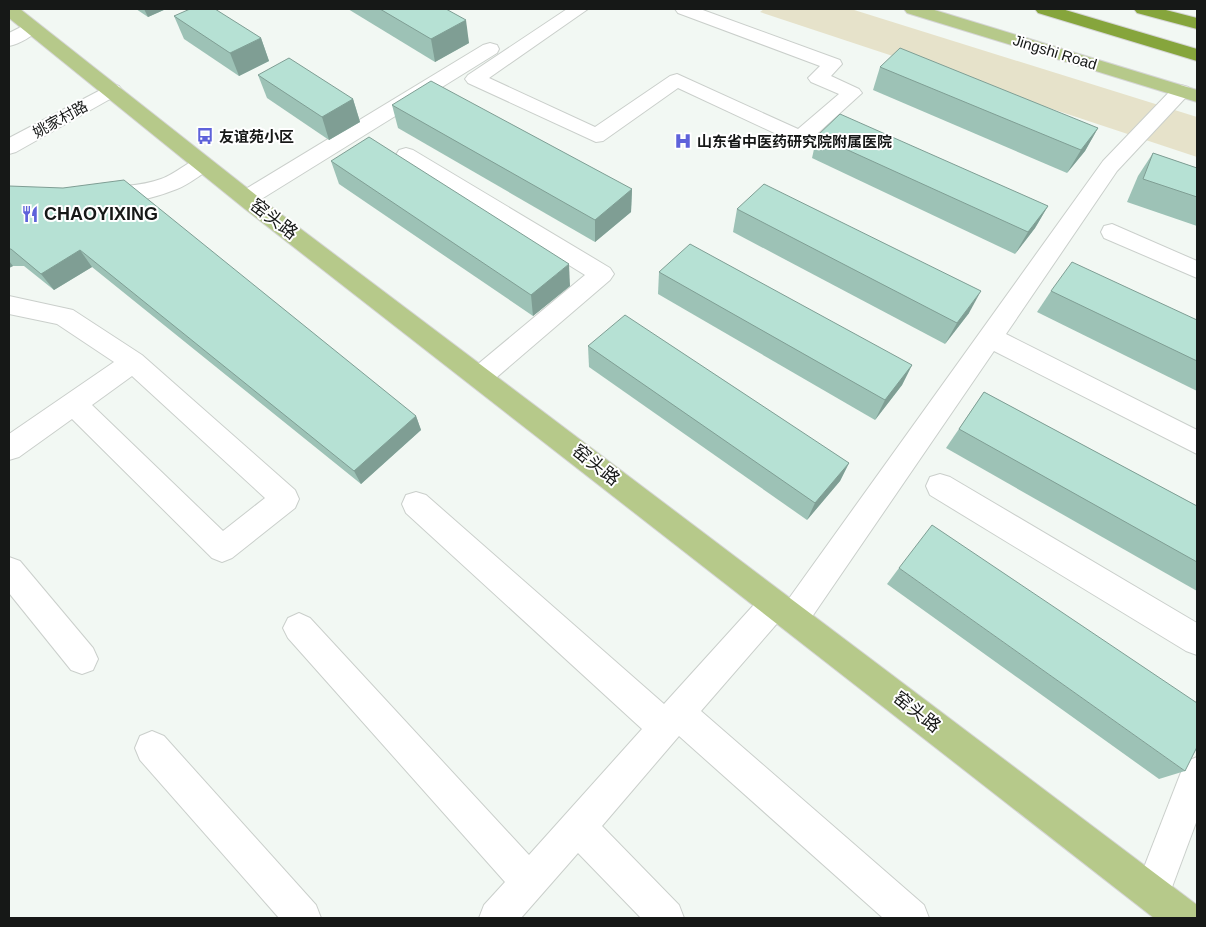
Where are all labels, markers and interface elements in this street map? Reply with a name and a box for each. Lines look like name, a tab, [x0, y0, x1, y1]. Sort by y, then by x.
street label: Jingshi Road	[1011, 31, 1099, 73]
street label: 姚家村路	[30, 97, 90, 141]
bus stop icon: 友谊苑小区	[195, 126, 215, 146]
place label: 友谊苑小区	[219, 128, 294, 145]
hospital icon: 山东省中医药研究院附属医院	[673, 131, 693, 151]
place label: 山东省中医药研究院附属医院	[697, 133, 892, 150]
street label: 窑头路	[246, 195, 302, 243]
restaurant icon: CHAOYIXING	[20, 204, 40, 224]
place label: CHAOYIXING	[44, 204, 158, 224]
street label: 窑头路	[569, 440, 623, 490]
street label: 窑头路	[890, 687, 944, 737]

